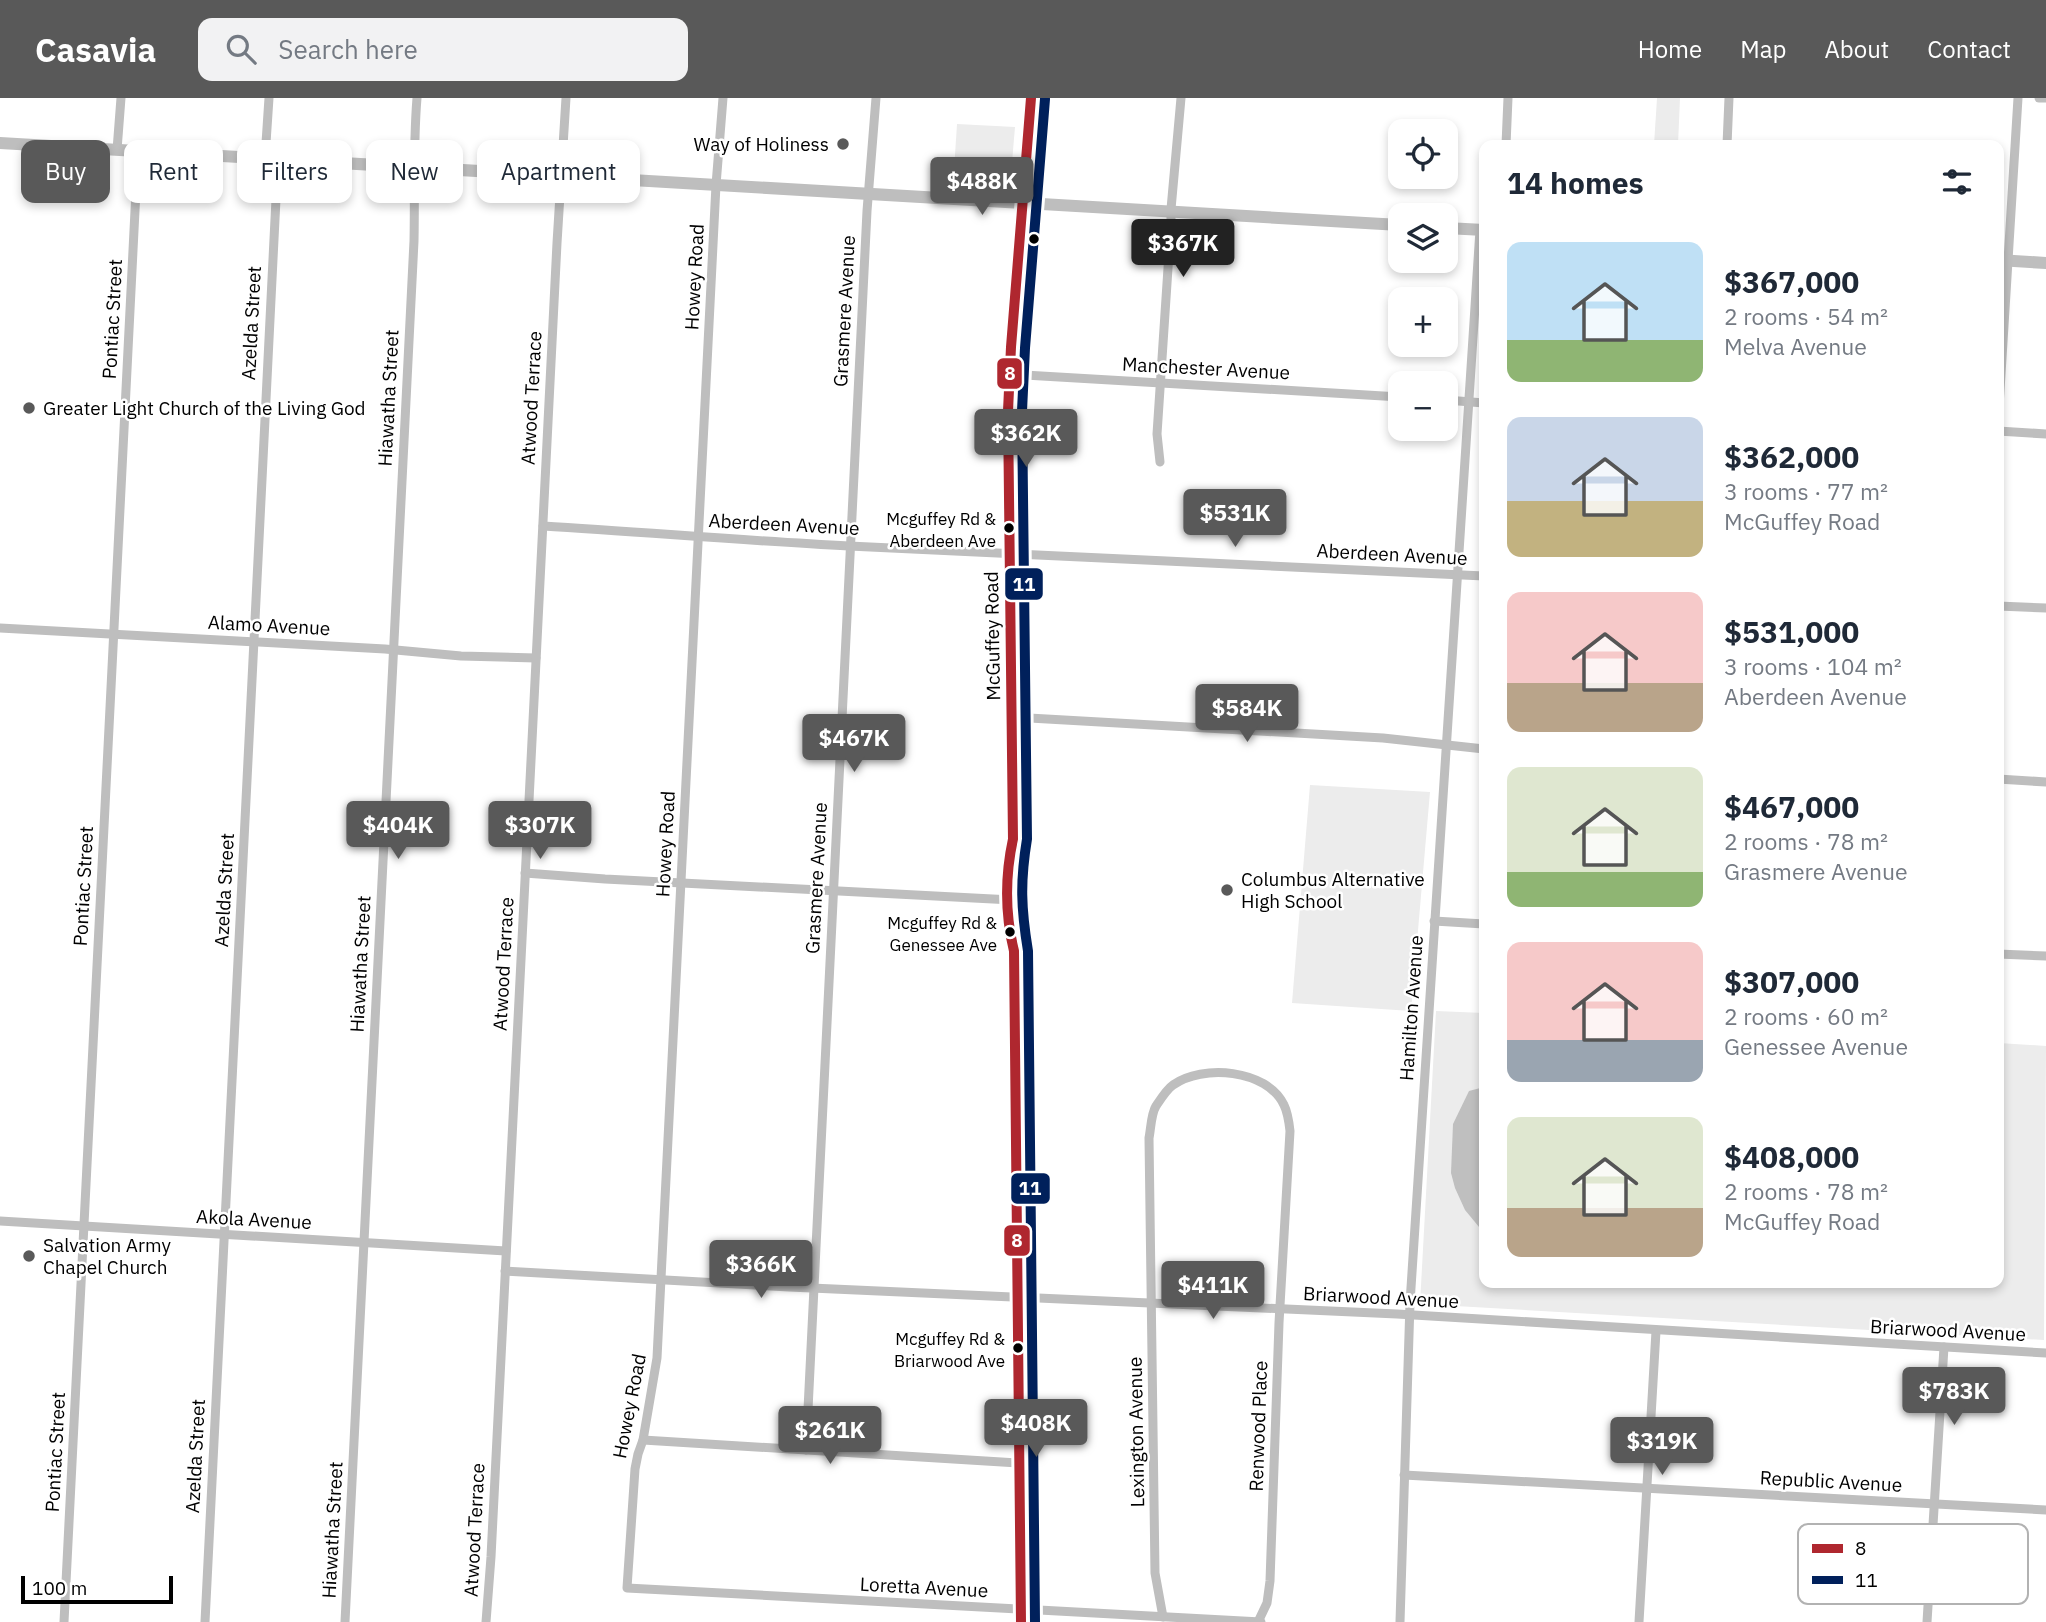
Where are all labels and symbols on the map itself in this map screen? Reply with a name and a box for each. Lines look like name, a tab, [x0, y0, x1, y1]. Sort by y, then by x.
place label: Way of Holiness	[693, 132, 829, 156]
marker: Way of Holiness	[835, 136, 851, 152]
pin: $488K	[933, 158, 1031, 217]
pin: $367K	[1134, 220, 1232, 279]
street label: Howey Road	[679, 223, 709, 331]
unlabelled marker	[1027, 232, 1041, 246]
street label: Grasmere Avenue	[828, 235, 860, 387]
street label: Pontiac Street	[97, 258, 127, 380]
street label: Azelda Street	[236, 265, 266, 381]
street label: Hiawatha Street	[372, 329, 404, 467]
street label: Atwood Terrace	[516, 330, 546, 466]
street label: Manchester Avenue	[1121, 352, 1291, 384]
line badge: 8	[996, 357, 1023, 390]
text: 8	[1004, 361, 1016, 385]
place label: Greater Light Church of the Living God	[43, 396, 366, 420]
marker: Greater Light Church of the Living God	[21, 400, 37, 416]
pin: $362K	[977, 410, 1075, 469]
pin: $531K	[1186, 490, 1284, 549]
street label: Aberdeen Avenue	[708, 508, 860, 540]
place label: Mcguffey Rd & Aberdeen Ave	[886, 508, 996, 552]
marker: Mcguffey Rd & Aberdeen Ave	[1002, 521, 1016, 535]
street label: Aberdeen Avenue	[1316, 538, 1468, 570]
line badge: 11	[1004, 567, 1044, 601]
street label: McGuffey Road	[979, 571, 1005, 701]
text: 11	[1013, 572, 1036, 596]
street label: Alamo Avenue	[207, 610, 331, 640]
pin: $584K	[1198, 684, 1296, 744]
pin: $467K	[805, 714, 903, 774]
street label: Howey Road	[650, 790, 680, 898]
pin: $404K	[349, 802, 447, 861]
pin: $307K	[491, 802, 589, 861]
street label: Grasmere Avenue	[800, 802, 832, 954]
street label: Pontiac Street	[68, 825, 98, 947]
street label: Azelda Street	[209, 832, 239, 948]
place label: Columbus Alternative High School	[1241, 867, 1425, 913]
marker: Columbus Alternative High School	[1219, 882, 1235, 898]
street label: Hiawatha Street	[344, 895, 376, 1033]
street label: Atwood Terrace	[488, 896, 518, 1032]
place label: Mcguffey Rd & Genessee Ave	[887, 912, 997, 956]
marker: Mcguffey Rd & Genessee Ave	[1003, 925, 1017, 939]
street label: Hamilton Avenue	[1394, 934, 1428, 1082]
line badge: 11	[1010, 1172, 1051, 1205]
text: 11	[1019, 1176, 1042, 1200]
street label: Akola Avenue	[196, 1204, 312, 1234]
line badge: 8	[1003, 1224, 1031, 1257]
text: 8	[1011, 1228, 1023, 1252]
place label: Salvation Army Chapel Church	[43, 1233, 171, 1279]
pin: $366K	[712, 1240, 810, 1300]
marker: Salvation Army Chapel Church	[21, 1248, 37, 1264]
pin: $411K	[1164, 1262, 1262, 1321]
street label: Briarwood Avenue	[1302, 1281, 1460, 1313]
street label: Briarwood Avenue	[1869, 1314, 2027, 1346]
place label: Mcguffey Rd & Briarwood Ave	[894, 1328, 1005, 1372]
marker: Mcguffey Rd & Briarwood Ave	[1011, 1341, 1025, 1355]
street label: Howey Road	[607, 1351, 651, 1461]
street label: Lexington Avenue	[1123, 1356, 1149, 1508]
street label: Renwood Place	[1244, 1360, 1272, 1492]
pin: $783K	[1905, 1368, 2003, 1427]
street label: Pontiac Street	[40, 1391, 70, 1513]
street label: Azelda Street	[180, 1398, 210, 1514]
pin: $408K	[987, 1400, 1085, 1459]
pin: $261K	[781, 1406, 879, 1466]
pin: $319K	[1613, 1418, 1711, 1477]
street label: Hiawatha Street	[316, 1461, 348, 1599]
street label: Atwood Terrace	[459, 1462, 489, 1598]
street label: Republic Avenue	[1759, 1465, 1903, 1497]
legend	[1798, 1524, 2028, 1604]
text: 8	[1855, 1536, 1866, 1560]
text: 11	[1855, 1568, 1878, 1592]
street label: Loretta Avenue	[859, 1572, 989, 1602]
scale bar	[21, 1573, 173, 1605]

